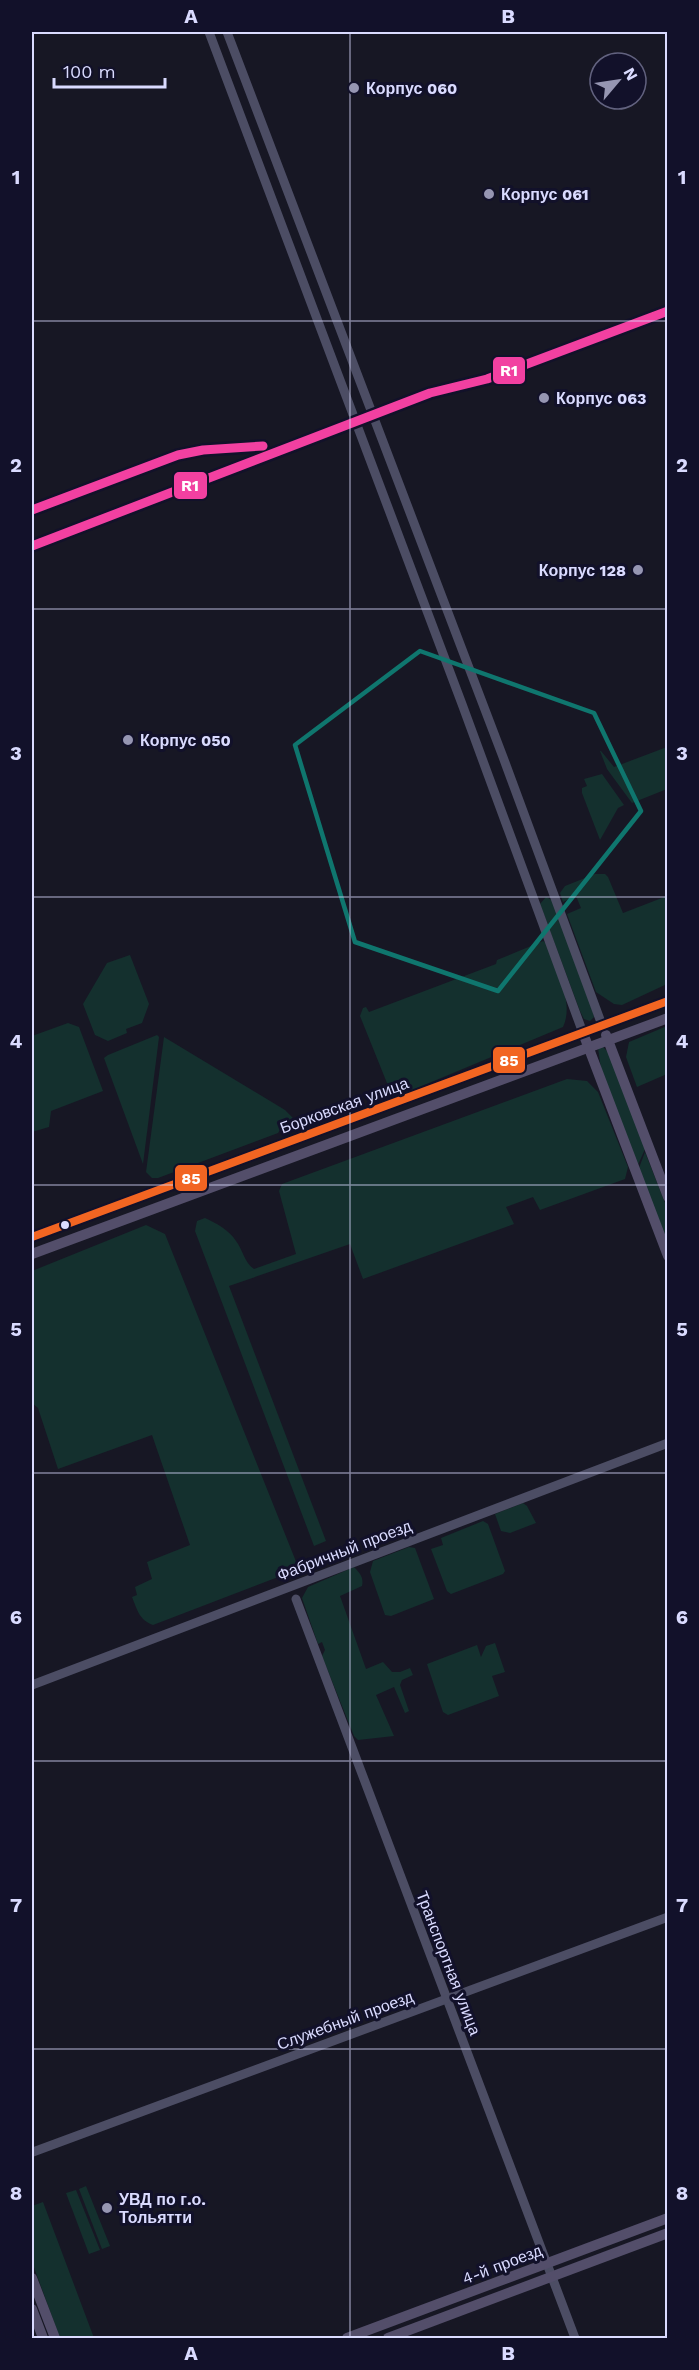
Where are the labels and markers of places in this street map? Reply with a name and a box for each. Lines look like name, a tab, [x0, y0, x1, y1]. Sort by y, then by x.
place label: Корпус 060	[366, 79, 457, 98]
marker: Корпус 060	[347, 81, 361, 95]
place label: Корпус 061	[501, 185, 589, 204]
marker: Корпус 061	[482, 187, 496, 201]
place label: Корпус 063	[556, 389, 647, 408]
marker: Корпус 063	[537, 391, 551, 405]
place label: Корпус 128	[539, 561, 626, 580]
marker: Корпус 128	[631, 563, 645, 577]
place label: Корпус 050	[140, 731, 231, 750]
marker: Корпус 050	[121, 733, 135, 747]
unlabelled marker	[59, 1219, 71, 1231]
place label: УВД по г.о. Тольятти	[119, 2190, 206, 2227]
marker: УВД по г.о. Тольятти	[100, 2201, 114, 2215]

